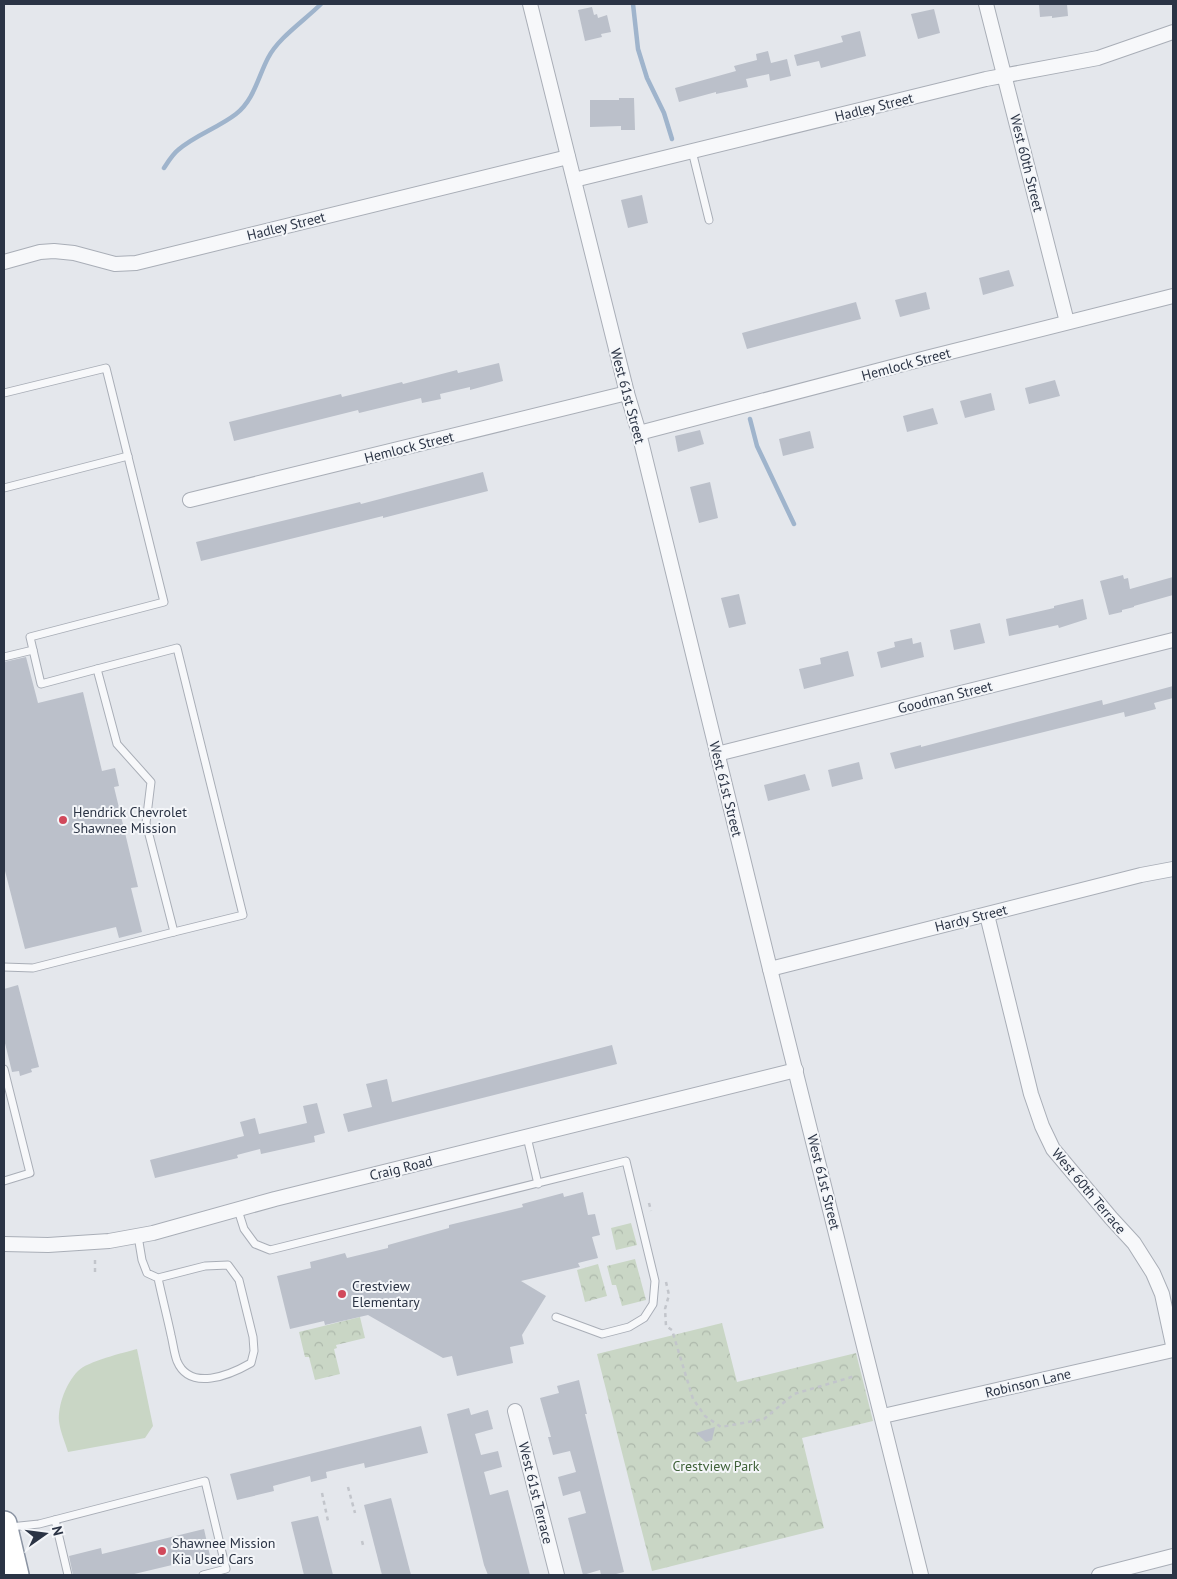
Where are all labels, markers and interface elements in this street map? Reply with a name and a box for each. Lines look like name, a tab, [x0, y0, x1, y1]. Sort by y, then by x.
street label: Hadley Street	[833, 88, 915, 125]
street label: West 60th Street	[1006, 112, 1048, 214]
street label: Hadley Street	[245, 207, 327, 244]
street label: Hemlock Street	[859, 343, 953, 385]
street label: West 61st Street	[607, 346, 649, 446]
street label: Hemlock Street	[362, 427, 456, 467]
street label: Goodman Street	[896, 677, 994, 717]
street label: West 61st Street	[705, 739, 747, 839]
place label: Hendrick Chevrolet Shawnee Mission	[73, 803, 187, 837]
marker: Hendrick Chevrolet Shawnee Mission	[57, 814, 69, 826]
street label: Hardy Street	[933, 900, 1009, 936]
street label: West 61st Street	[803, 1132, 845, 1232]
street label: West 60th Terrace	[1048, 1145, 1130, 1237]
street label: Craig Road	[368, 1152, 434, 1184]
place label: Crestview Elementary	[352, 1277, 420, 1311]
marker: Crestview Elementary	[336, 1288, 348, 1300]
street label: Robinson Lane	[983, 1364, 1073, 1402]
street label: West 61st Terrace	[515, 1440, 557, 1546]
park label: Crestview Park	[672, 1457, 760, 1475]
north arrow	[20, 1509, 70, 1559]
text: N	[48, 1524, 67, 1537]
place label: Shawnee Mission Kia Used Cars	[172, 1534, 275, 1568]
marker: Shawnee Mission Kia Used Cars	[156, 1545, 168, 1557]

